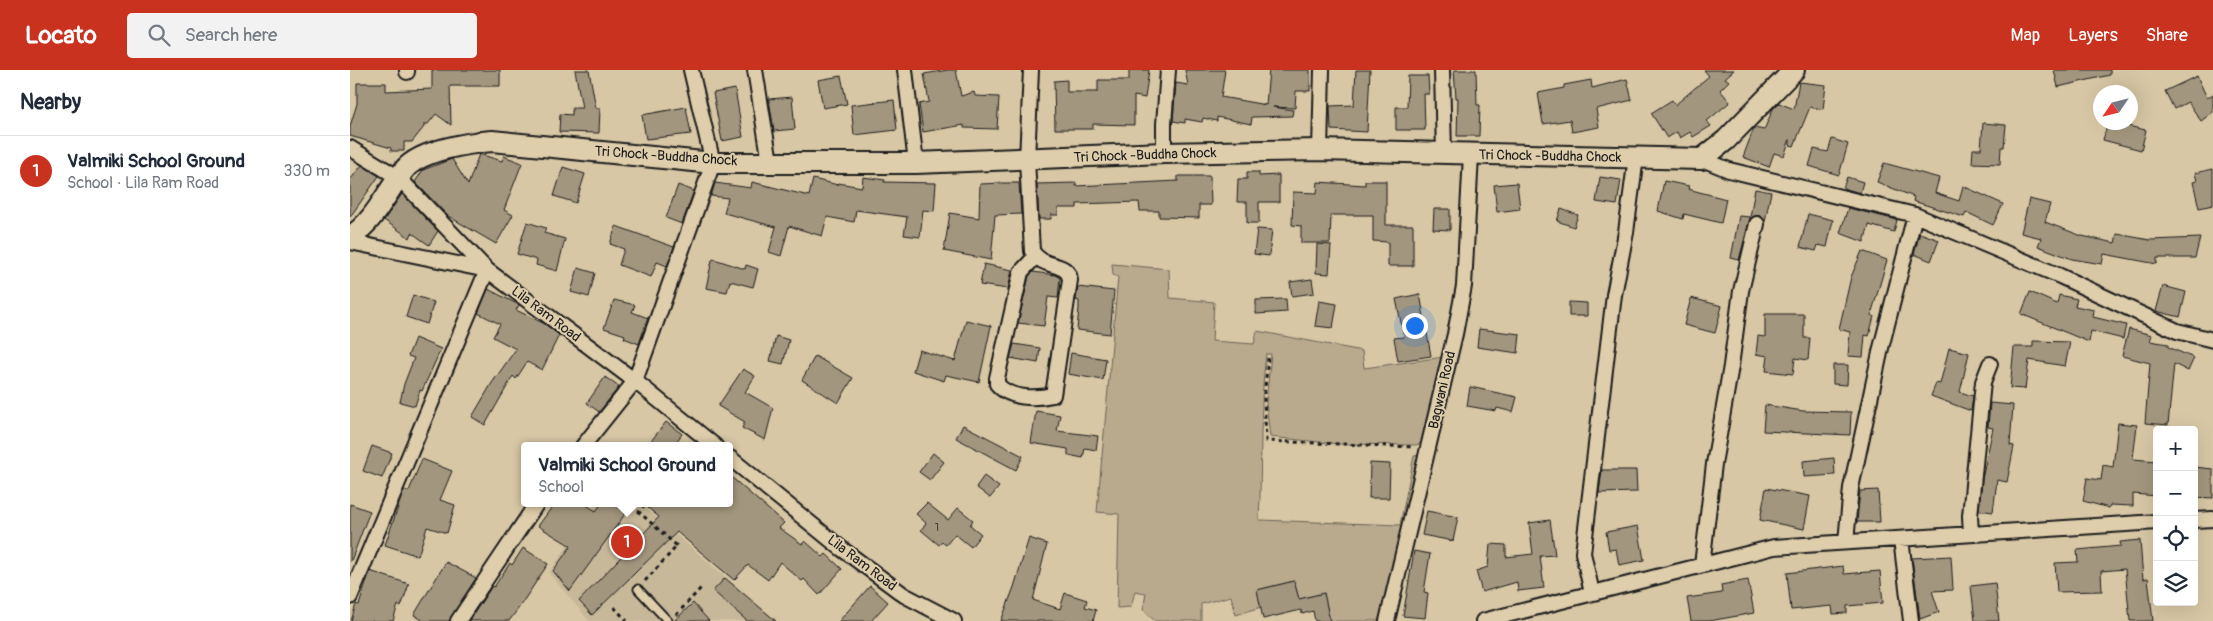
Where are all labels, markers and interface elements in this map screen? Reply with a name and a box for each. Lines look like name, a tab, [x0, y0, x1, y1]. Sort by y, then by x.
search box	[127, 13, 477, 58]
text: Locato	[25, 21, 97, 50]
icon: search	[145, 21, 173, 49]
text: Search here	[185, 23, 277, 47]
text: Map	[2011, 24, 2040, 47]
text: Layers	[2068, 24, 2118, 47]
text: Share	[2146, 24, 2188, 47]
north arrow	[2093, 85, 2138, 130]
text: Nearby	[20, 89, 81, 116]
street label: Tri Chock -Buddha Chock	[594, 143, 738, 169]
street label: Tri Chock -Buddha Chock	[1073, 144, 1217, 166]
street label: Tri Chock -Buddha Chock	[1478, 146, 1622, 166]
text: Valmiki School Ground	[67, 149, 245, 173]
text: 1	[33, 161, 39, 181]
text: 330 m	[284, 161, 330, 181]
text: School · Lila Ram Road	[67, 173, 219, 193]
street label: Lila Ram Road	[508, 282, 584, 346]
your location	[1402, 313, 1428, 339]
street label: Bagwani Road	[1425, 349, 1459, 431]
map controls	[2153, 426, 2198, 606]
button: +	[2153, 426, 2198, 471]
popup	[521, 442, 733, 507]
text: Valmiki School Ground	[538, 453, 716, 477]
button: −	[2153, 471, 2198, 516]
text: School	[538, 477, 584, 497]
button: locate	[2153, 516, 2198, 561]
house number: 1	[935, 521, 939, 534]
pin: 1	[611, 523, 643, 561]
street label: Lila Ram Road	[824, 531, 900, 595]
button: layers	[2153, 561, 2198, 606]

